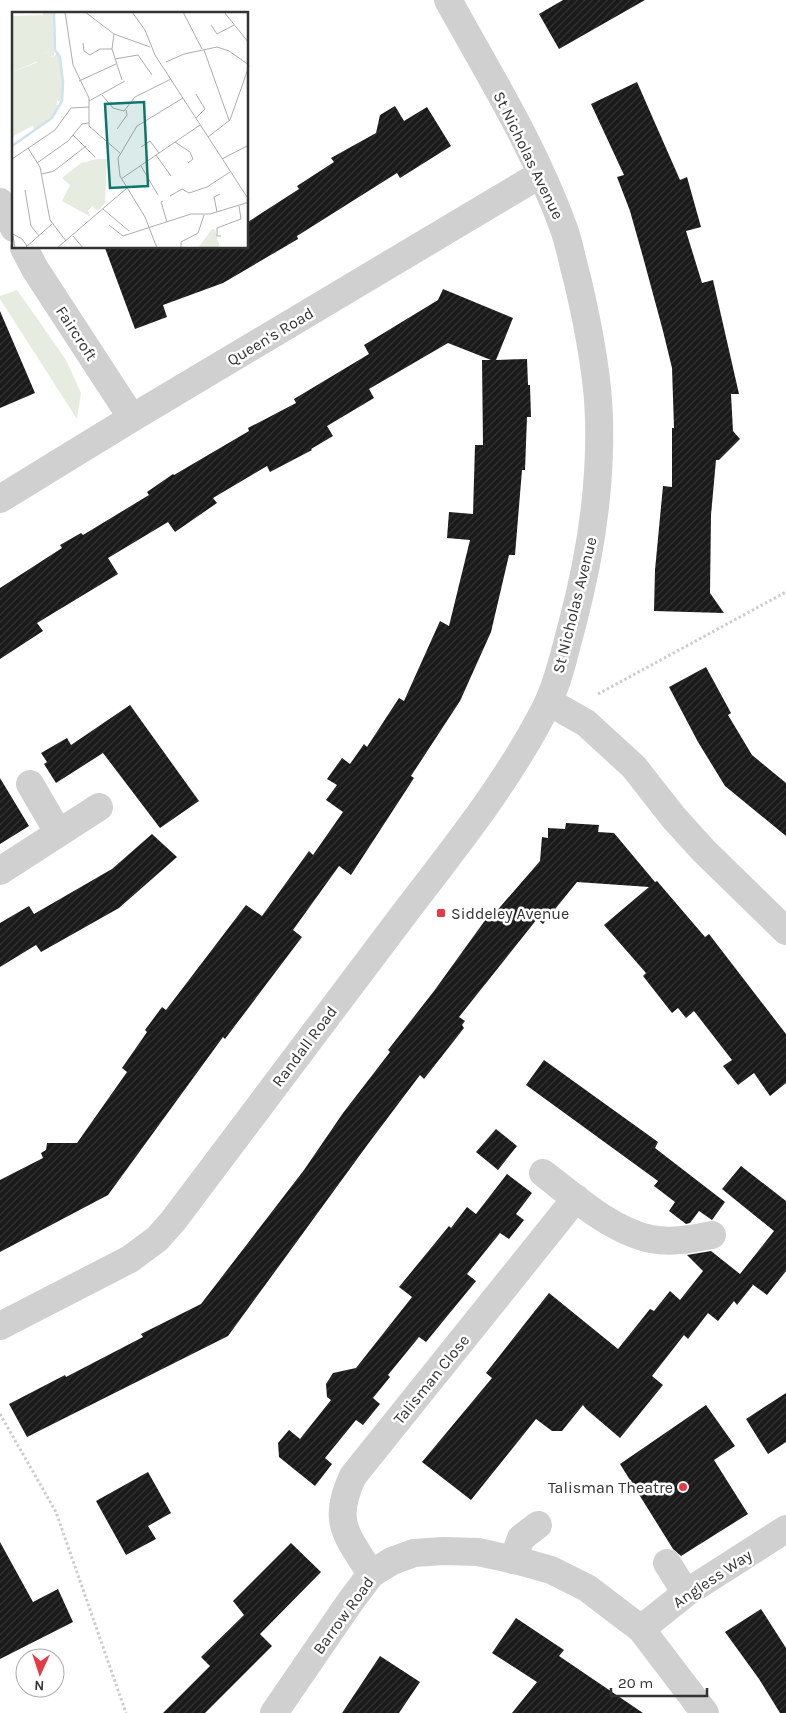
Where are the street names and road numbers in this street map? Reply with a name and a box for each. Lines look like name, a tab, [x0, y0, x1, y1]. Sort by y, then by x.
street label: St Nicholas Avenue	[489, 88, 568, 222]
street label: Faircroft	[52, 302, 101, 364]
street label: Queen's Road	[224, 303, 317, 370]
street label: St Nicholas Avenue	[548, 535, 601, 675]
street label: Randall Road	[268, 1002, 341, 1090]
street label: Talisman Close	[389, 1331, 473, 1428]
street label: Angless Way	[669, 1545, 756, 1612]
street label: Barrow Road	[309, 1573, 378, 1658]

